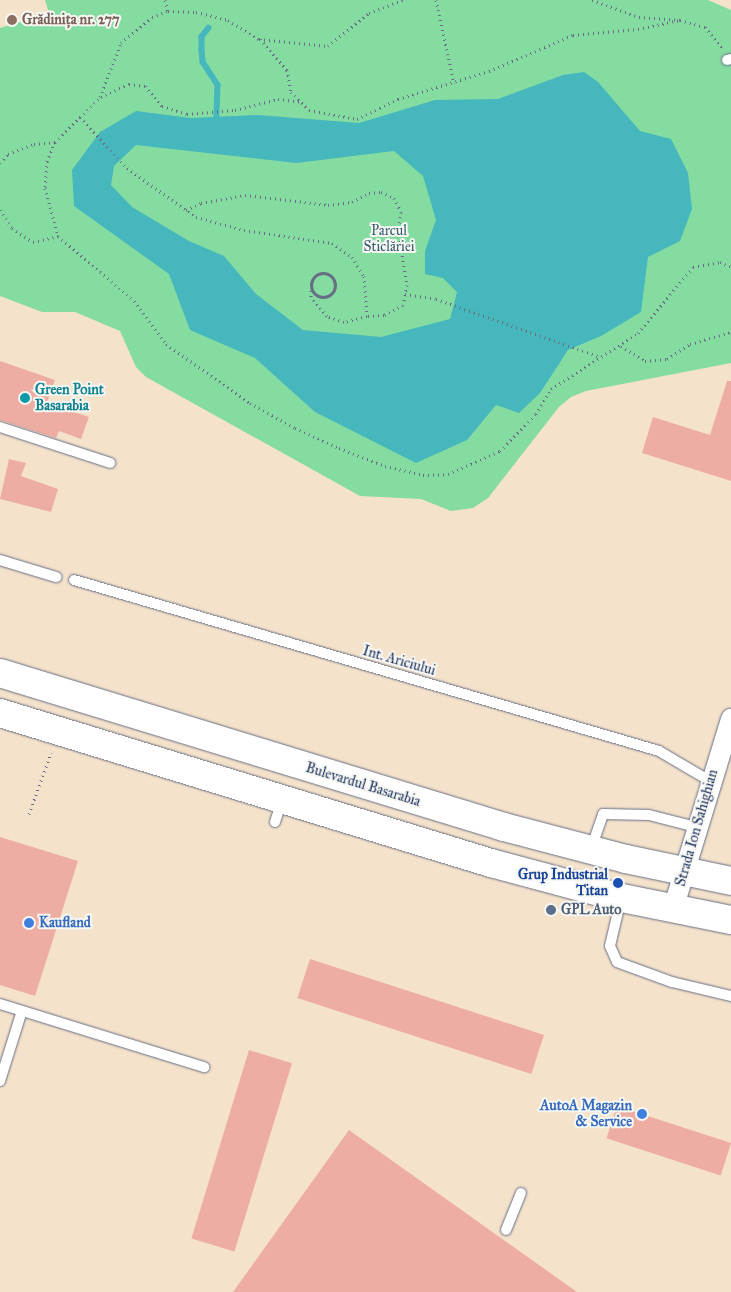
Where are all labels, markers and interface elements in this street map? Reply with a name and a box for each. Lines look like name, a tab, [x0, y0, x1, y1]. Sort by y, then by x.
place label: Grădinița nr. 277	[22, 12, 119, 28]
marker: Grădinița nr. 277	[6, 14, 18, 26]
park label: Parcul Sticlăriei	[363, 223, 415, 256]
place label: Green Point Basarabia	[35, 382, 104, 414]
marker: Green Point Basarabia	[19, 392, 31, 404]
street label: Int. Ariciului	[361, 643, 437, 679]
street label: Bulevardul Basarabia	[304, 760, 422, 810]
street label: Strada Ion Sahighian	[672, 768, 722, 888]
place label: Grup Industrial Titan	[518, 867, 608, 900]
marker: Grup Industrial Titan	[612, 877, 624, 889]
place label: GPL Auto	[561, 902, 621, 918]
marker: GPL Auto	[545, 904, 557, 916]
place label: Kaufland	[39, 915, 91, 931]
marker: Kaufland	[23, 917, 35, 929]
place label: AutoA Magazin & Service	[540, 1098, 632, 1130]
marker: AutoA Magazin & Service	[636, 1108, 648, 1120]

